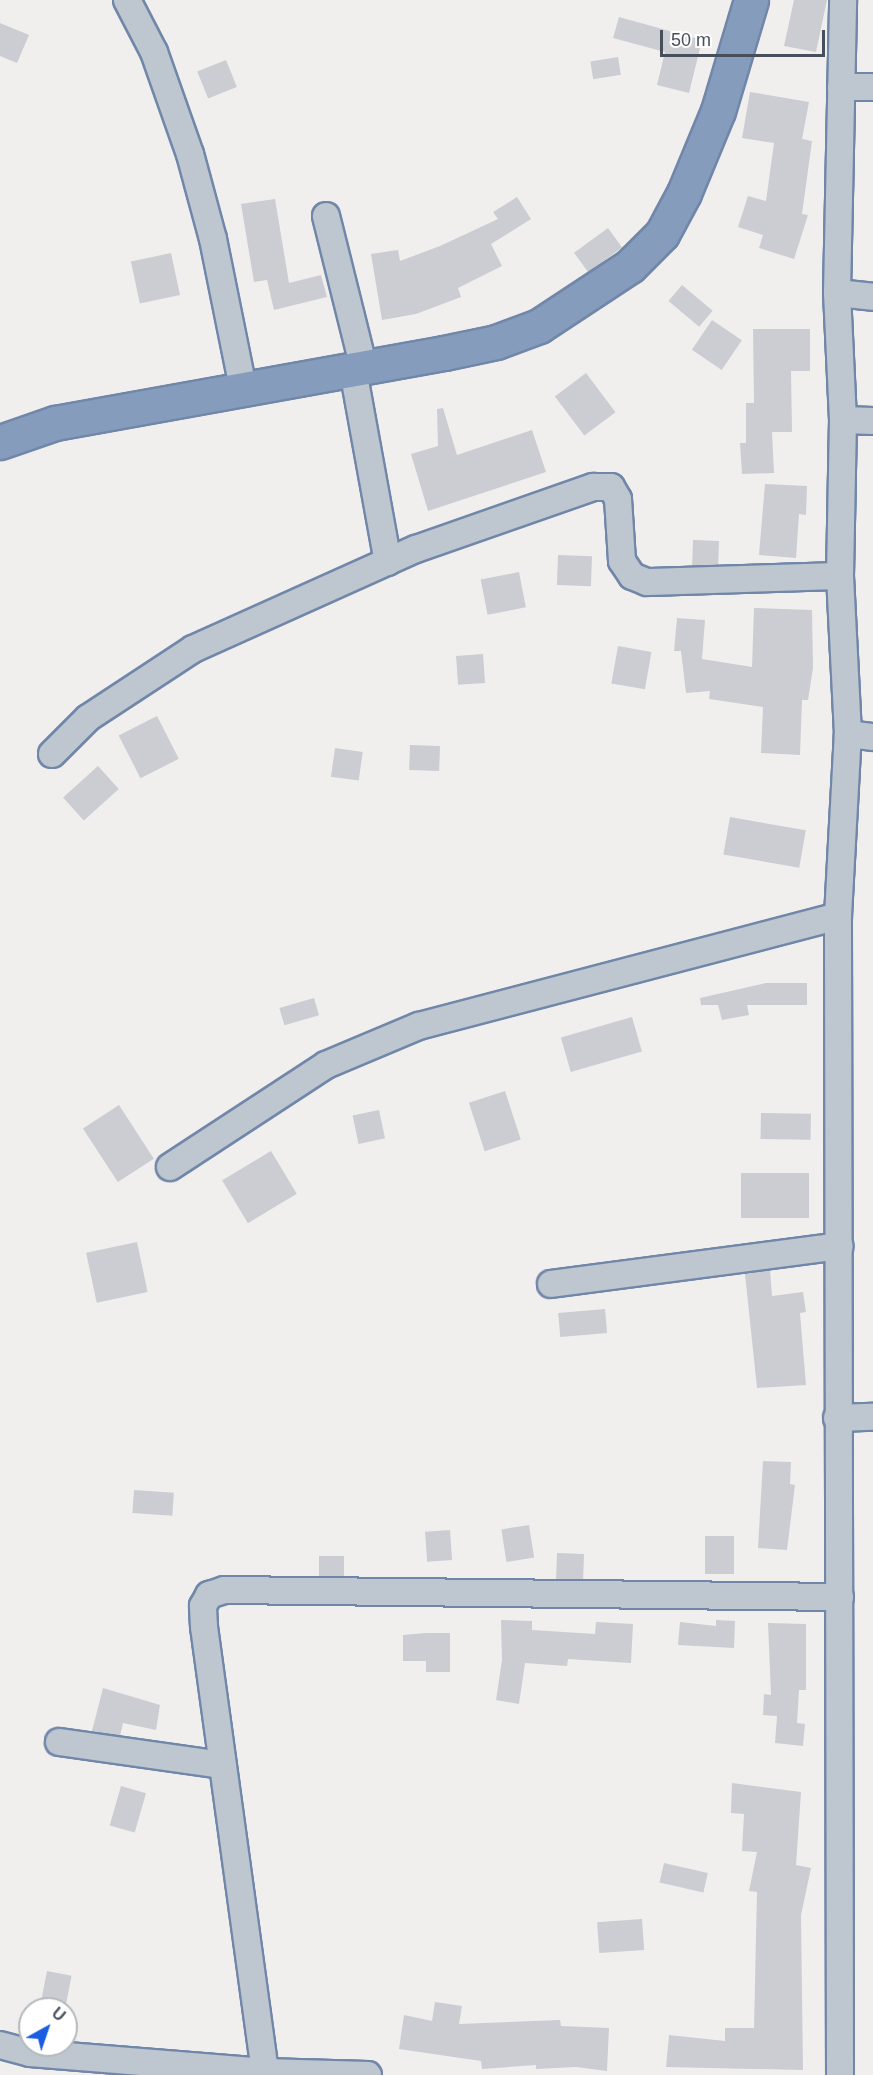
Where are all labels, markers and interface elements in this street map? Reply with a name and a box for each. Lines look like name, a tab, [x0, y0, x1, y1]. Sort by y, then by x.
scale bar	[663, 18, 828, 56]
text: 50 m	[671, 30, 711, 50]
north arrow	[18, 1997, 78, 2057]
text: U	[49, 2004, 68, 2025]

